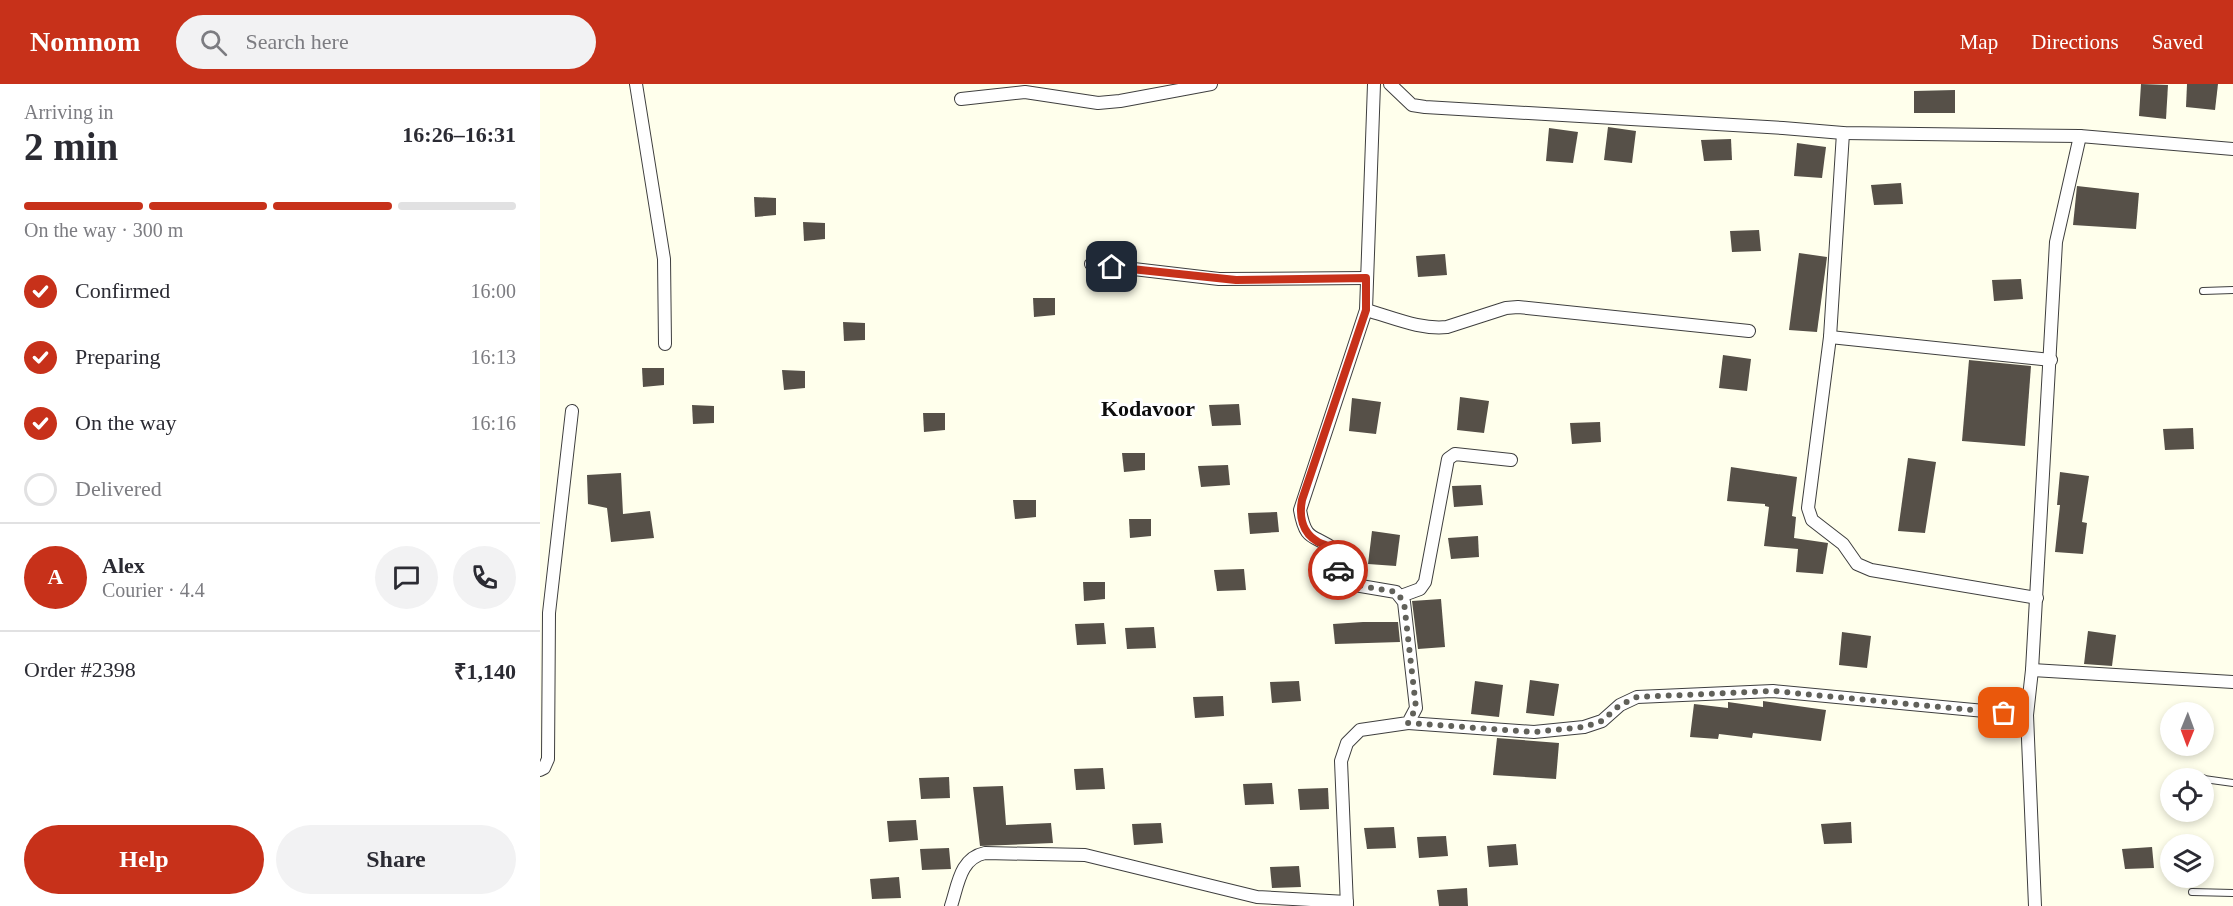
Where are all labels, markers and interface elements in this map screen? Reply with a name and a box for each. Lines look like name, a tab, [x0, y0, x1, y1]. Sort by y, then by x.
search box	[176, 15, 596, 69]
text: Nomnom	[30, 26, 140, 57]
icon: search	[197, 26, 230, 59]
text: Search here	[245, 29, 349, 54]
text: Map	[1960, 30, 1998, 54]
text: Directions	[2031, 30, 2119, 54]
text: Saved	[2152, 30, 2203, 54]
text: Arriving in	[24, 101, 113, 123]
text: 16:26–16:31	[402, 122, 516, 147]
text: 2 min	[24, 125, 118, 168]
text: On the way · 300 m	[24, 219, 183, 241]
pin	[1086, 241, 1137, 292]
icon: home	[1095, 250, 1128, 283]
icon: check	[24, 275, 57, 308]
text: Confirmed	[75, 278, 170, 303]
text: 16:00	[470, 280, 516, 302]
icon: check	[24, 341, 57, 374]
text: Preparing	[75, 344, 161, 369]
text: 16:13	[470, 346, 516, 368]
district label: Kodavoor	[1101, 396, 1195, 421]
icon: check	[24, 407, 57, 440]
text: On the way	[75, 410, 176, 435]
text: 16:16	[470, 412, 516, 434]
text: Delivered	[75, 476, 162, 501]
courier	[1308, 540, 1368, 600]
button: chat	[375, 546, 438, 609]
button: phone	[453, 546, 516, 609]
text: Alex	[102, 553, 145, 578]
icon: car	[1322, 554, 1355, 587]
text: A	[48, 564, 63, 589]
text: Courier · 4.4	[102, 579, 205, 601]
text: Order #2398	[24, 657, 136, 682]
text: ₹1,140	[454, 659, 516, 684]
pin	[1978, 687, 2029, 738]
icon: bag	[1987, 696, 2020, 729]
north arrow	[2160, 702, 2214, 756]
map controls	[2160, 702, 2214, 888]
button: locate	[2160, 768, 2214, 822]
button: Help	[24, 825, 264, 894]
button: Share	[276, 825, 516, 894]
button: layers	[2160, 834, 2214, 888]

